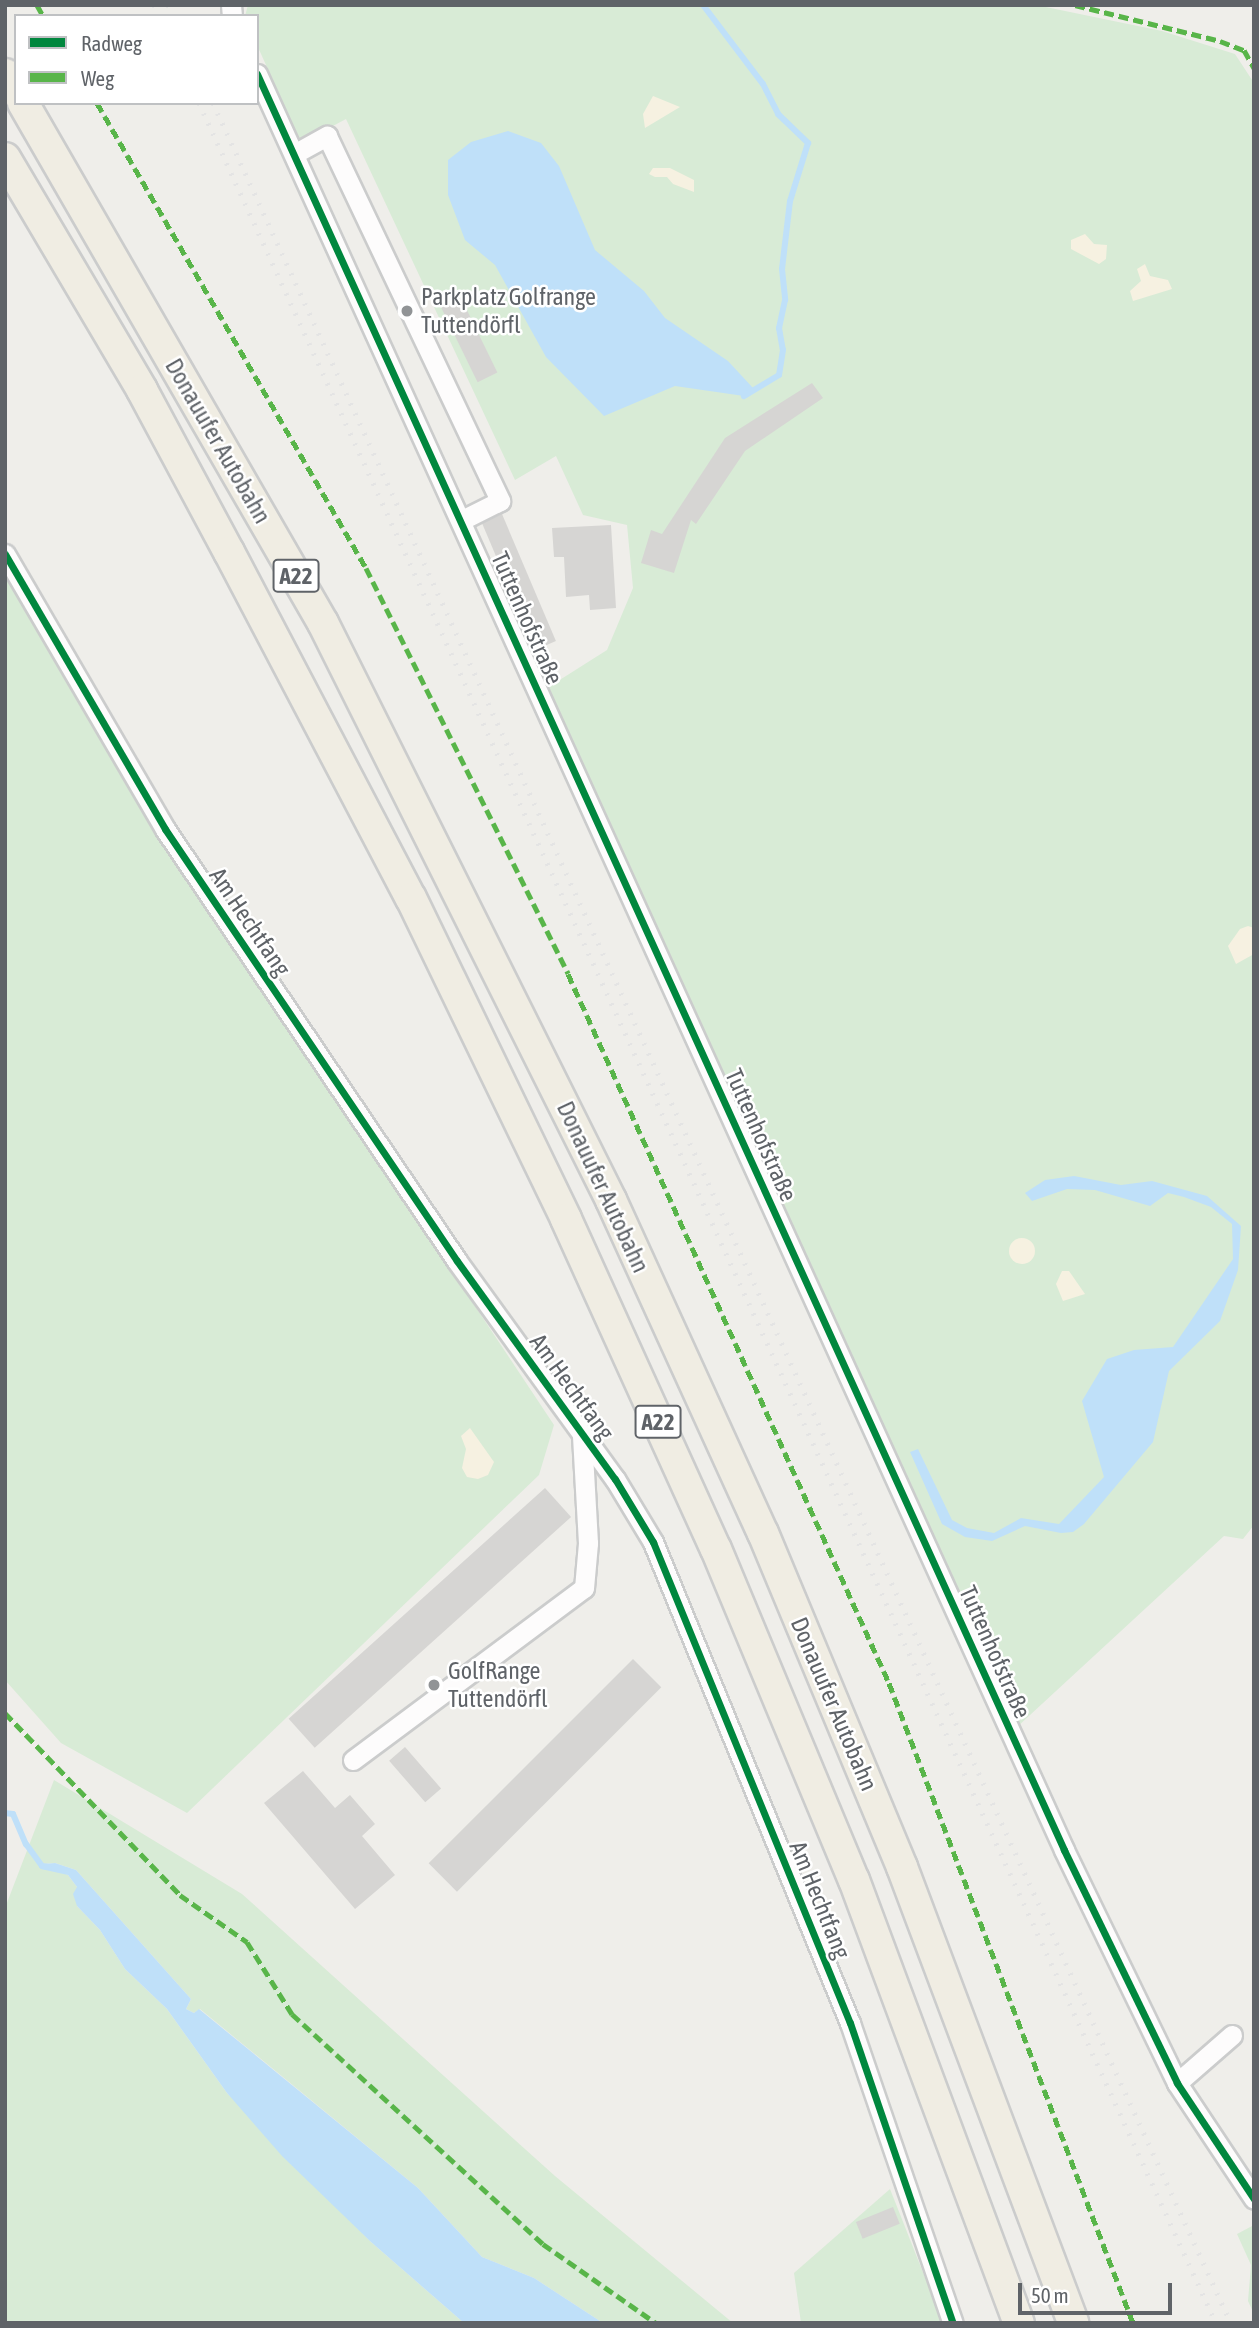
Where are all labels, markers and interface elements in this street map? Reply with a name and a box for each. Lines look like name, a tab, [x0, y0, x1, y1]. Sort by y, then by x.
legend	[14, 14, 259, 105]
text: Radweg	[81, 31, 142, 55]
text: Weg	[81, 66, 114, 90]
place label: Parkplatz Golfrange Tuttendörfl	[421, 283, 596, 339]
marker: Parkplatz Golfrange Tuttendörfl	[399, 303, 415, 319]
street label: Donauufer Autobahn	[159, 353, 277, 529]
street label: Tuttenhofstraße	[485, 547, 569, 689]
road number: A22	[272, 556, 320, 596]
street label: Am Hechtfang	[203, 862, 297, 982]
street label: Tuttenhofstraße	[719, 1064, 803, 1206]
street label: Donauufer Autobahn	[551, 1097, 655, 1277]
street label: Am Hechtfang	[524, 1328, 620, 1446]
road number: A22	[634, 1402, 682, 1442]
street label: Tuttenhofstraße	[953, 1581, 1037, 1723]
street label: Donauufer Autobahn	[784, 1613, 884, 1795]
place label: GolfRange Tuttendörfl	[448, 1657, 548, 1713]
marker: GolfRange Tuttendörfl	[426, 1677, 442, 1693]
street label: Am Hechtfang	[783, 1837, 857, 1963]
scale bar	[1021, 2268, 1175, 2312]
text: 50 m	[1031, 2283, 1069, 2307]

